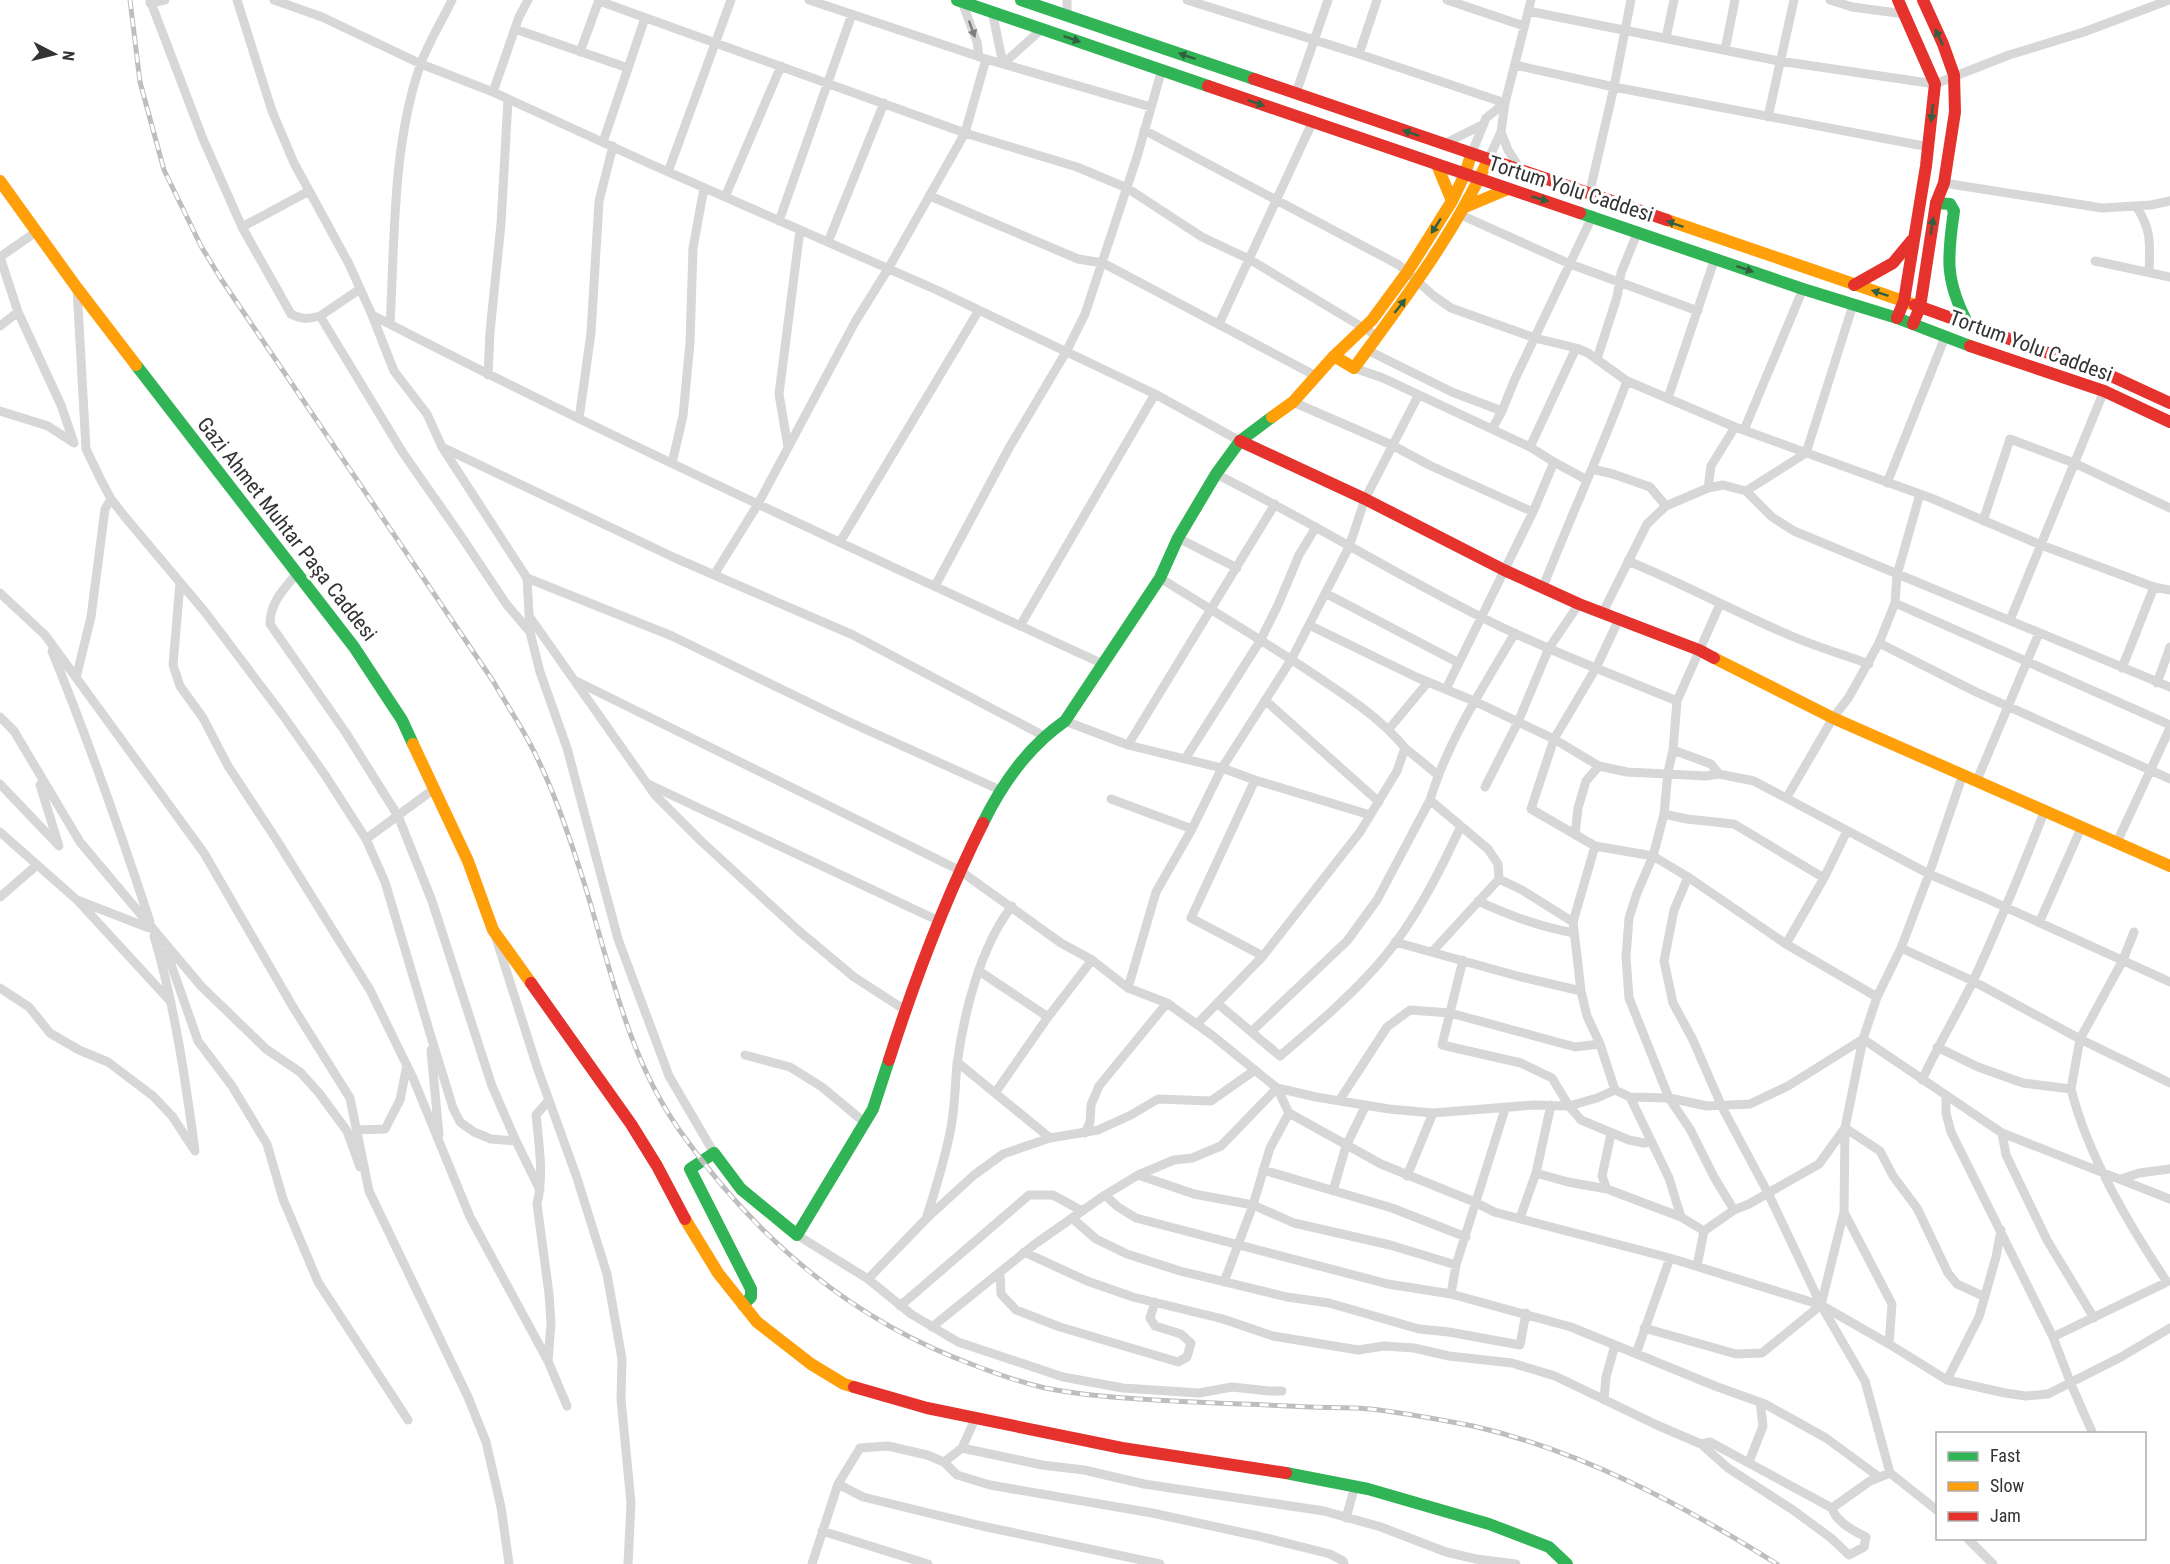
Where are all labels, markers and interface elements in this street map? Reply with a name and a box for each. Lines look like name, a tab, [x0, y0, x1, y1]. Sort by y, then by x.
one-way arrow	[968, 20, 977, 38]
north arrow	[24, 24, 84, 84]
one-way arrow	[1935, 28, 1944, 45]
one-way arrow	[1063, 34, 1081, 44]
text: N	[58, 50, 78, 62]
one-way arrow	[1178, 51, 1196, 60]
one-way arrow	[1247, 98, 1265, 108]
one-way arrow	[1927, 104, 1937, 123]
one-way arrow	[1402, 128, 1420, 138]
street label: Tortum Yolu Caddesi	[1485, 151, 1657, 227]
one-way arrow	[1531, 195, 1549, 204]
one-way arrow	[1928, 216, 1937, 235]
one-way arrow	[1431, 218, 1442, 234]
one-way arrow	[1666, 219, 1684, 229]
one-way arrow	[1736, 264, 1754, 274]
one-way arrow	[1871, 288, 1889, 298]
one-way arrow	[1394, 298, 1407, 314]
street label: Tortum Yolu Caddesi	[1946, 305, 2116, 387]
street label: Gazi Ahmet Muhtar Paşa Caddesi	[192, 412, 382, 646]
legend	[1936, 1432, 2146, 1540]
text: Fast	[1990, 1445, 2021, 1466]
text: Slow	[1990, 1475, 2025, 1496]
text: Jam	[1990, 1505, 2021, 1526]

